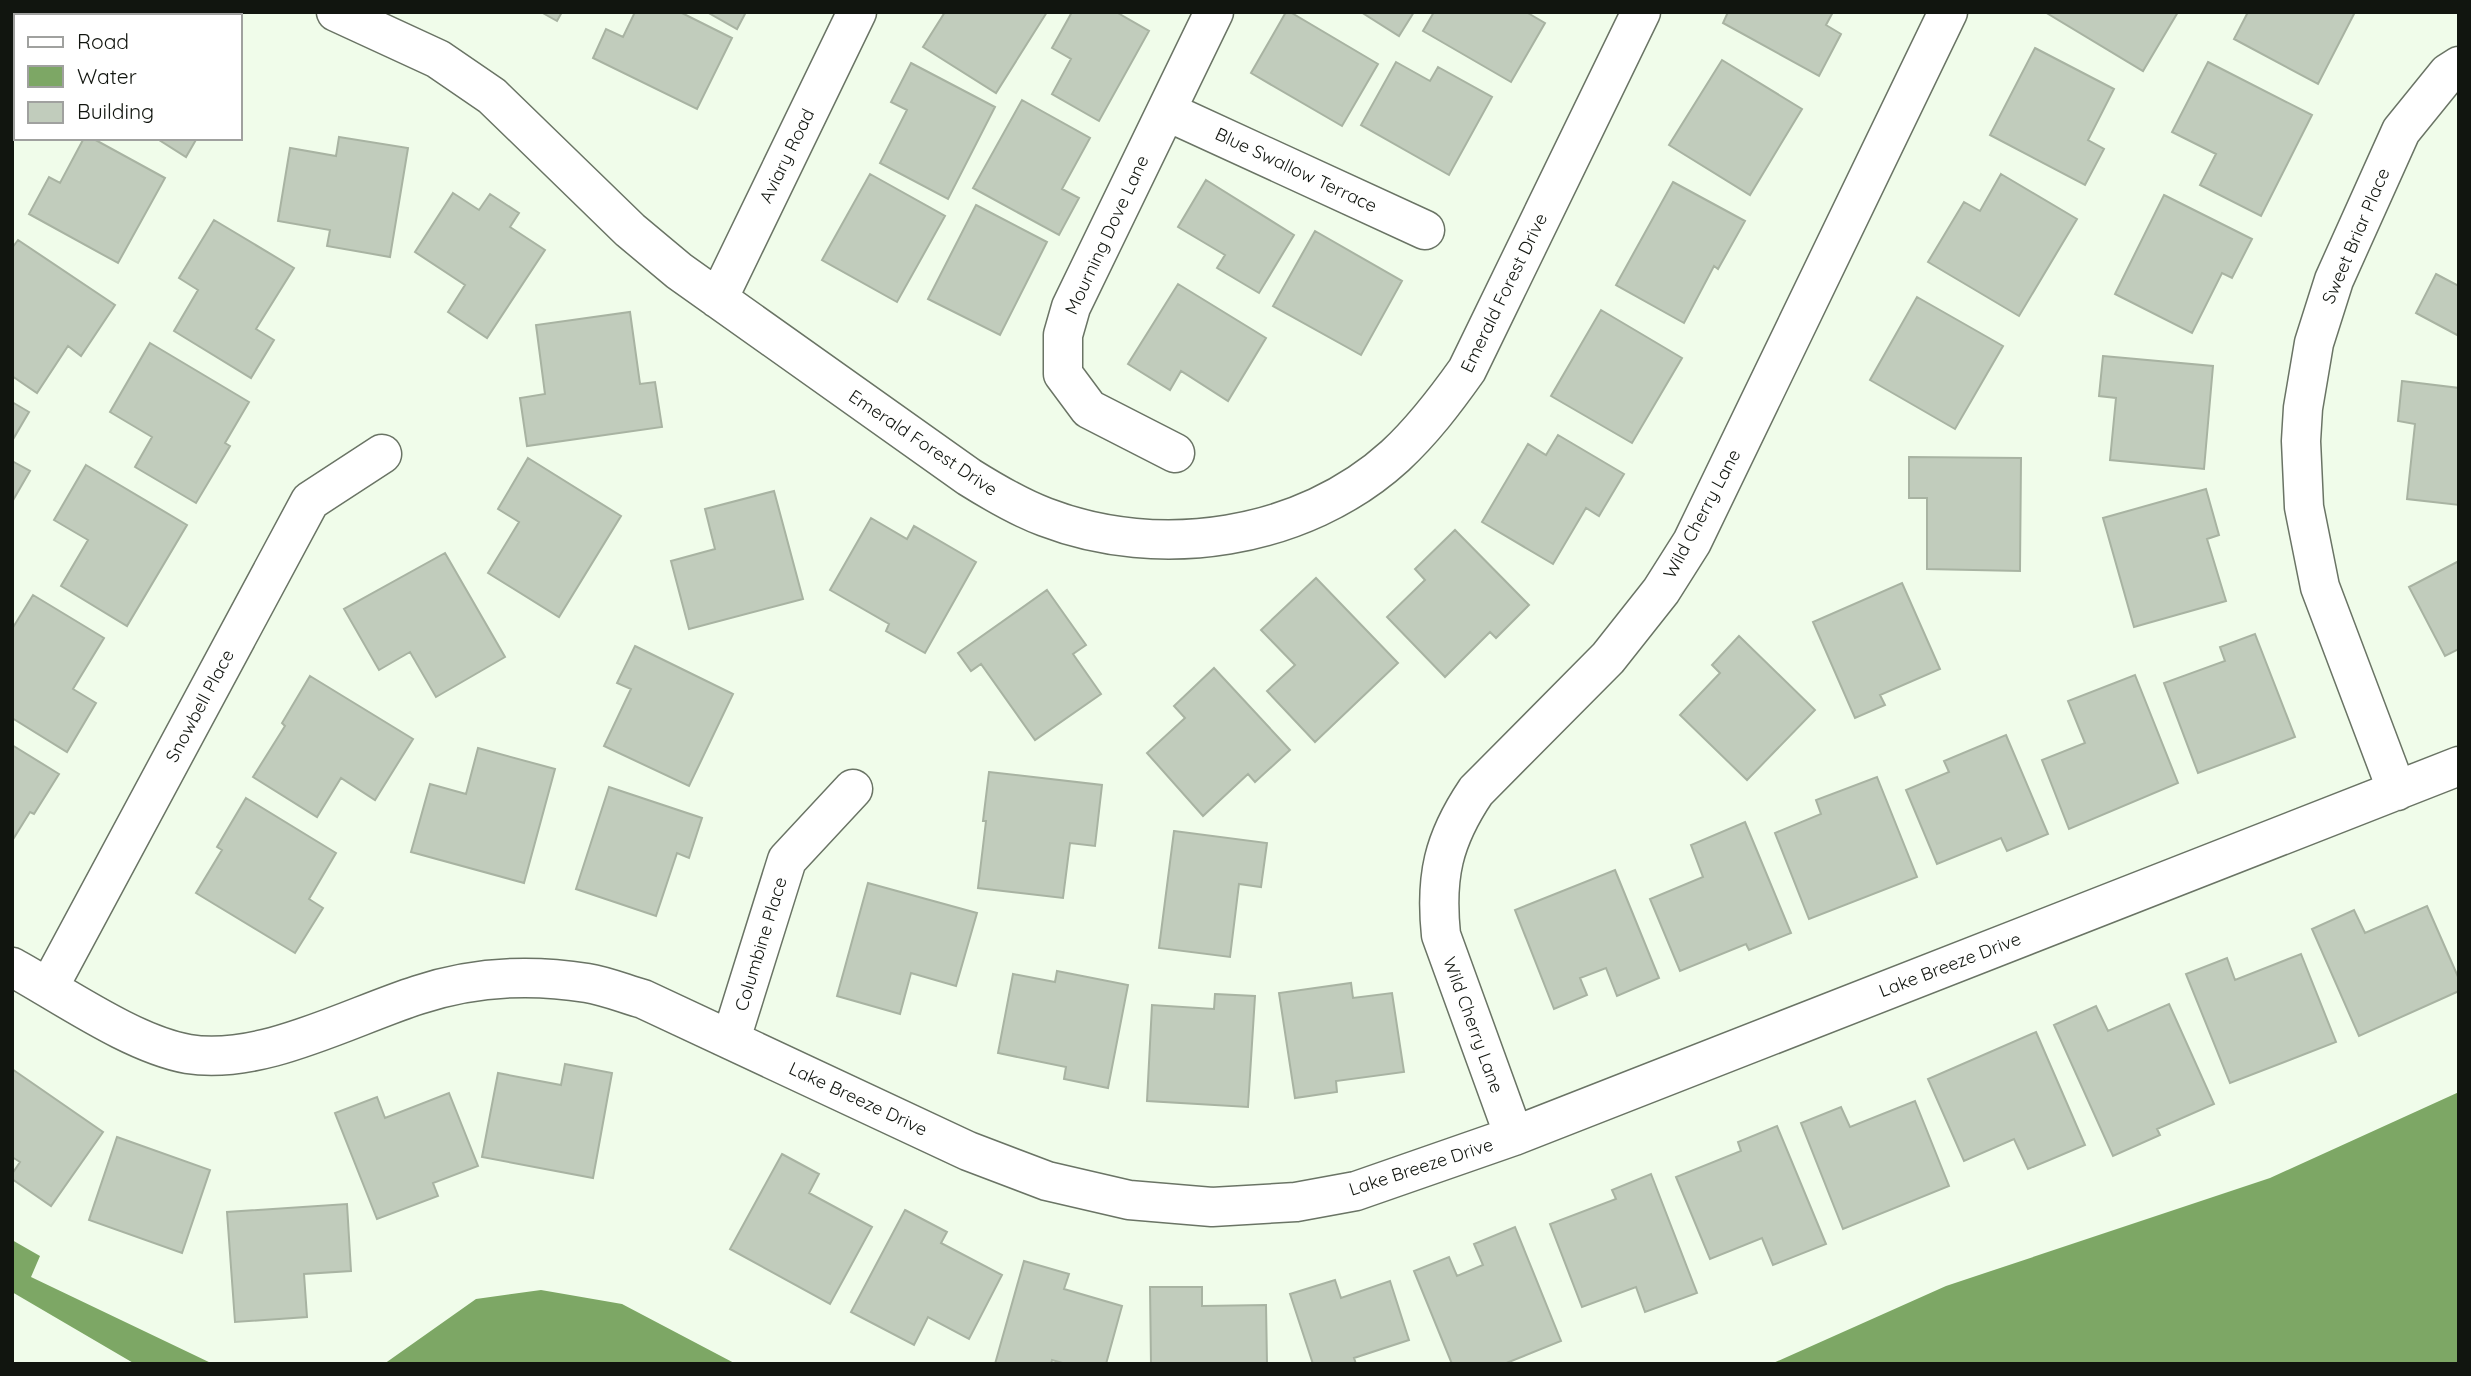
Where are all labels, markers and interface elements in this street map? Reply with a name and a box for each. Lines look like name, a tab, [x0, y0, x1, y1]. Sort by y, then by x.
legend	[14, 14, 242, 140]
text: Road	[77, 28, 129, 54]
text: Water	[77, 63, 137, 89]
text: Building	[77, 98, 154, 124]
street label: Aviary Road	[754, 105, 819, 207]
street label: Blue Swallow Terrace	[1212, 122, 1381, 217]
street label: Mourning Dove Lane	[1060, 151, 1154, 318]
street label: Sweet Briar Place	[2317, 164, 2395, 307]
street label: Emerald Forest Drive	[1455, 209, 1552, 376]
street label: Emerald Forest Drive	[845, 384, 1002, 501]
street label: Wild Cherry Lane	[1658, 445, 1745, 582]
street label: Snowbell Place	[160, 645, 239, 766]
street label: Columbine Place	[729, 874, 792, 1014]
street label: Lake Breeze Drive	[1876, 927, 2024, 1002]
street label: Wild Cherry Lane	[1438, 954, 1509, 1096]
street label: Lake Breeze Drive	[785, 1056, 931, 1141]
street label: Lake Breeze Drive	[1346, 1132, 1496, 1201]

